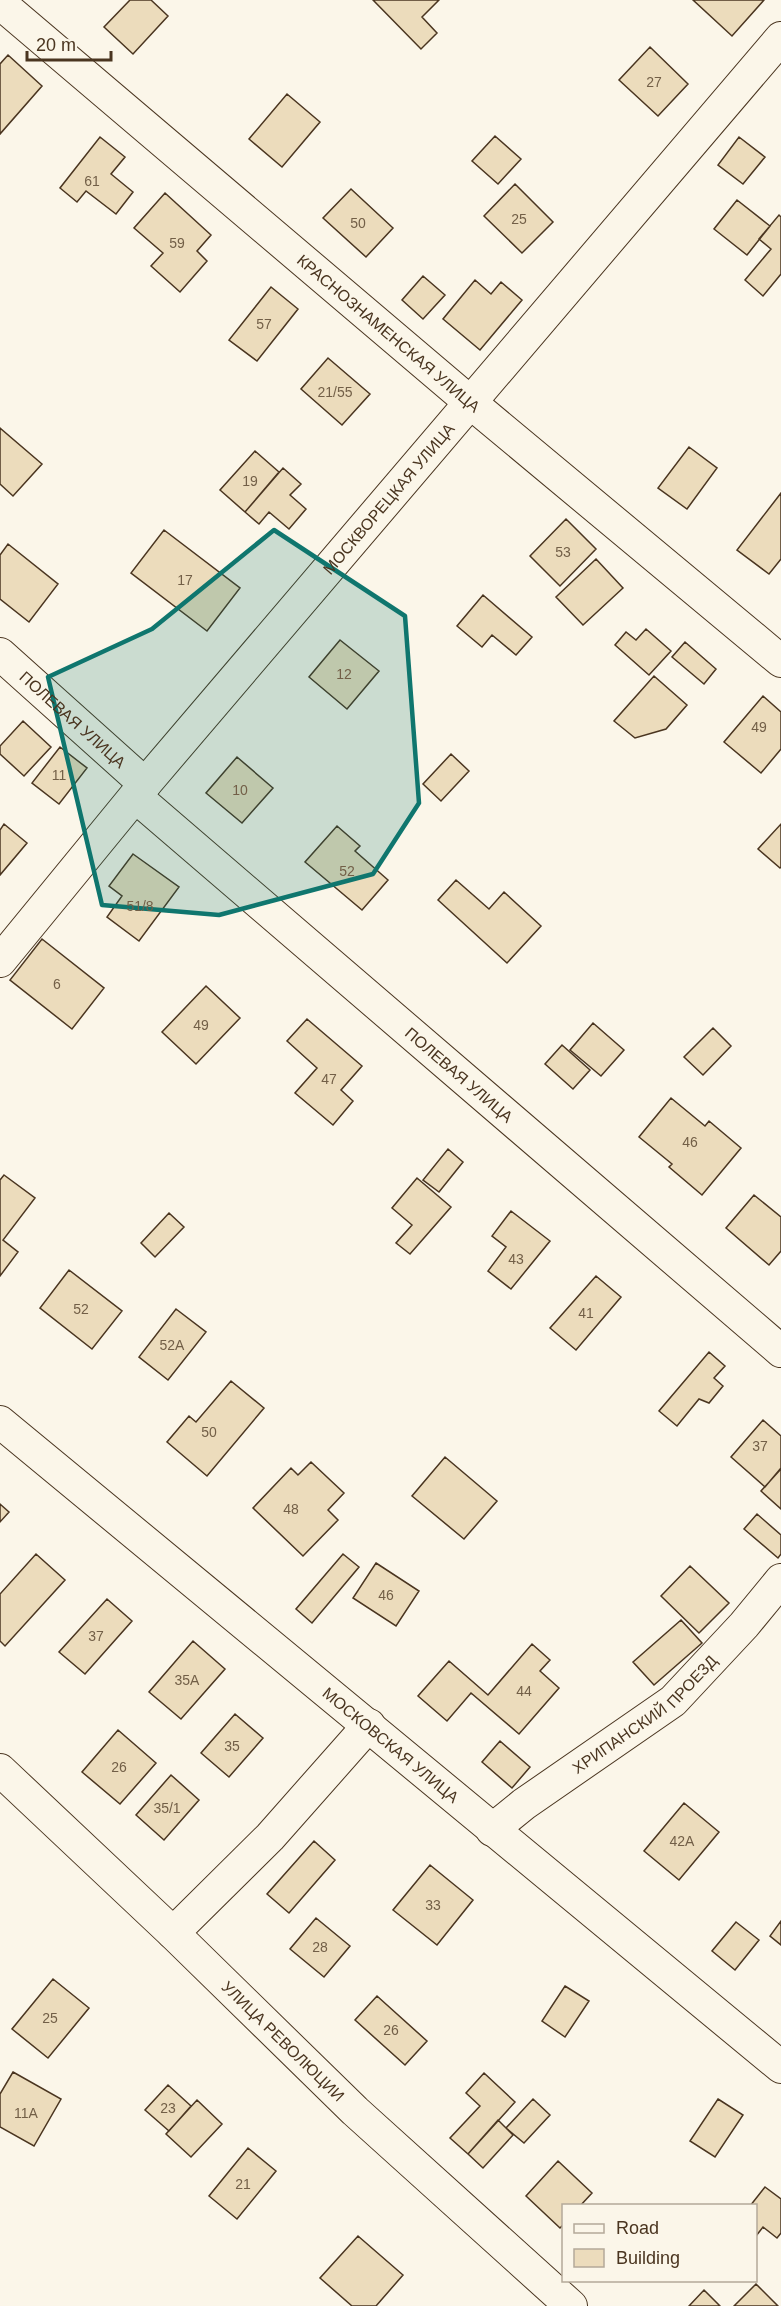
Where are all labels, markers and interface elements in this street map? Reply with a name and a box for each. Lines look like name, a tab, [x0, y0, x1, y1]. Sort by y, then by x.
scale bar	[27, 24, 111, 62]
text: 20 m	[36, 35, 76, 55]
house number: 27	[646, 74, 662, 90]
house number: 61	[84, 173, 100, 189]
house number: 25	[511, 211, 527, 227]
house number: 50	[350, 215, 366, 231]
house number: 59	[169, 235, 185, 251]
street label: КРАСНОЗНАМЕНСКАЯ УЛИЦА	[294, 251, 484, 416]
house number: 57	[256, 316, 272, 332]
house number: 21/55	[317, 384, 353, 400]
street label: МОСКВОРЕЦКАЯ УЛИЦА	[319, 419, 458, 577]
house number: 19	[242, 473, 258, 489]
house number: 53	[555, 544, 571, 560]
house number: 17	[177, 572, 193, 588]
house number: 12	[336, 666, 352, 682]
street label: ПОЛЕВАЯ УЛИЦА	[17, 668, 129, 771]
house number: 49	[751, 719, 767, 735]
house number: 11	[52, 767, 66, 783]
house number: 10	[232, 782, 248, 798]
house number: 52	[339, 863, 355, 879]
house number: 51/8	[126, 898, 154, 914]
house number: 6	[53, 976, 61, 992]
house number: 49	[193, 1017, 209, 1033]
street label: ПОЛЕВАЯ УЛИЦА	[402, 1024, 517, 1126]
house number: 47	[321, 1071, 337, 1087]
house number: 46	[682, 1134, 698, 1150]
house number: 43	[508, 1251, 524, 1267]
house number: 52	[73, 1301, 89, 1317]
house number: 41	[578, 1305, 594, 1321]
house number: 52А	[160, 1337, 185, 1353]
house number: 50	[201, 1424, 217, 1440]
house number: 37	[752, 1438, 768, 1454]
house number: 48	[283, 1501, 299, 1517]
house number: 46	[378, 1587, 394, 1603]
house number: 37	[88, 1628, 104, 1644]
street label: ХРИПАНСКИЙ ПРОЕЗД	[569, 1651, 720, 1776]
house number: 35А	[175, 1672, 200, 1688]
house number: 44	[516, 1683, 532, 1699]
street label: МОСКОВСКАЯ УЛИЦА	[320, 1684, 462, 1806]
house number: 35	[224, 1738, 240, 1754]
house number: 26	[111, 1759, 127, 1775]
house number: 35/1	[153, 1800, 181, 1816]
house number: 42А	[670, 1833, 695, 1849]
house number: 33	[425, 1897, 441, 1913]
house number: 28	[312, 1939, 328, 1955]
street label: УЛИЦА РЕВОЛЮЦИИ	[219, 1978, 348, 2104]
house number: 25	[42, 2010, 58, 2026]
house number: 26	[383, 2022, 399, 2038]
house number: 23	[160, 2100, 176, 2116]
house number: 11А	[14, 2105, 39, 2121]
house number: 21	[235, 2176, 251, 2192]
legend	[562, 2204, 757, 2282]
text: Road	[616, 2218, 659, 2238]
text: Building	[616, 2248, 680, 2268]

